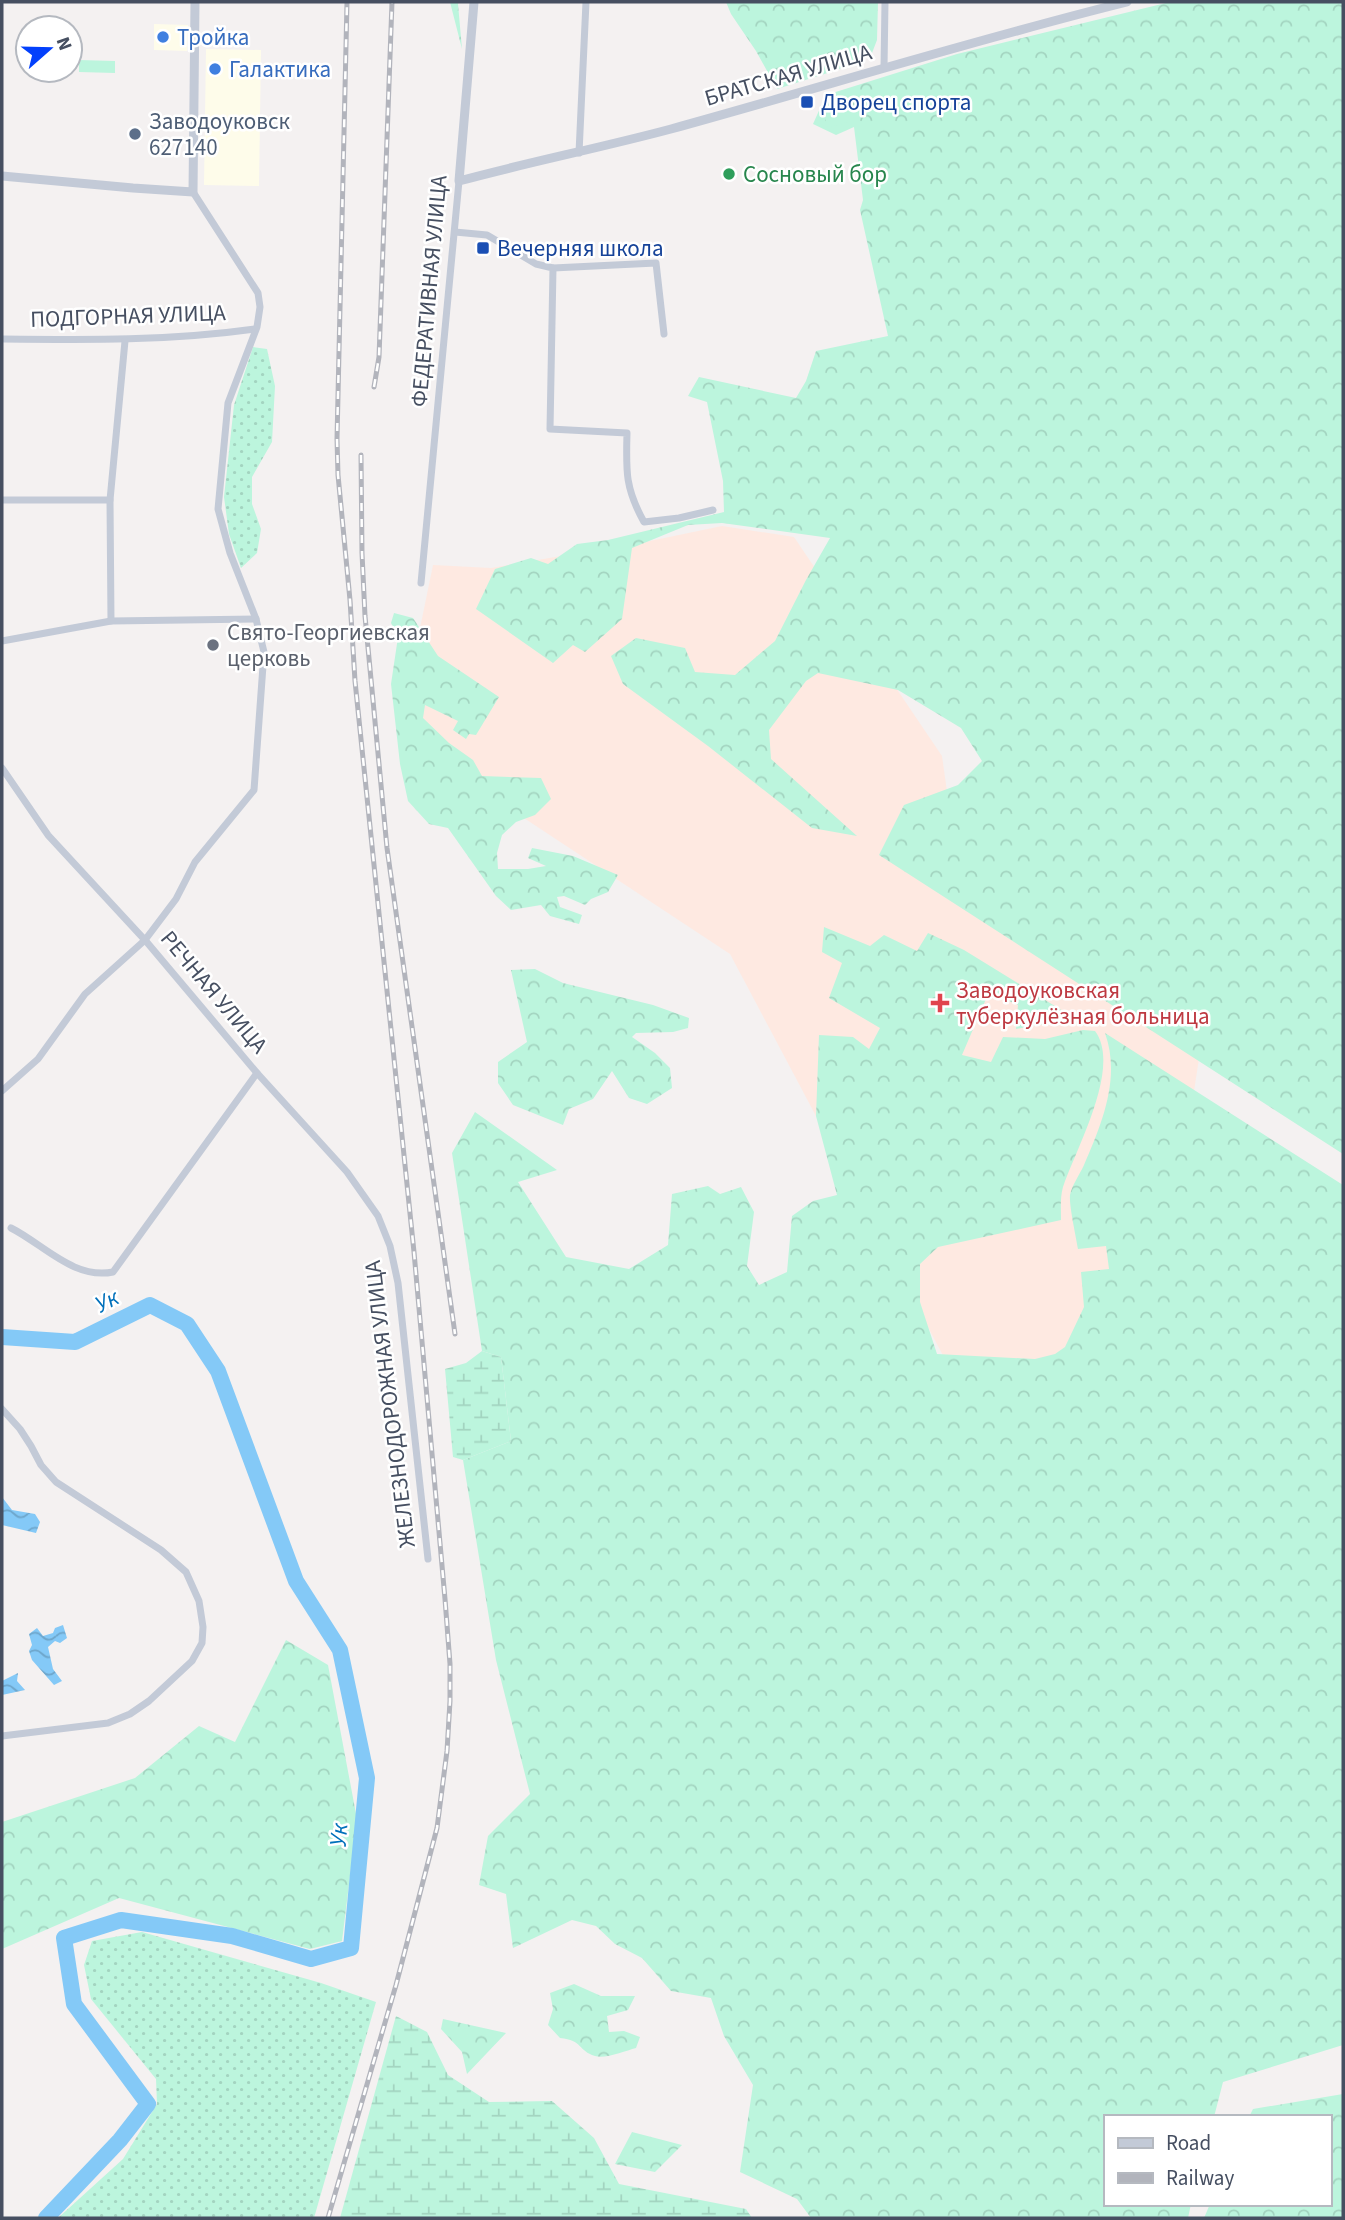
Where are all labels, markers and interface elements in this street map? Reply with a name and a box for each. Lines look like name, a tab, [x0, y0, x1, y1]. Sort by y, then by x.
north arrow	[14, 14, 84, 84]
place label: Тройка	[177, 21, 249, 54]
marker: Тройка	[155, 29, 171, 45]
text: N	[49, 33, 78, 54]
street label: БРАТСКАЯ УЛИЦА	[701, 35, 876, 115]
place label: Галактика	[229, 53, 331, 86]
marker: Галактика	[207, 61, 223, 77]
place label: Дворец спорта	[821, 86, 971, 119]
marker: Дворец спорта	[799, 94, 815, 110]
place label: Заводоуковск 627140	[149, 105, 290, 164]
marker: Заводоуковск 627140	[127, 126, 143, 142]
place label: Сосновый бор	[743, 158, 887, 191]
marker: Сосновый бор	[721, 166, 737, 182]
street label: ФЕДЕРАТИВНАЯ УЛИЦА	[402, 173, 456, 408]
place label: Вечерняя школа	[497, 232, 664, 265]
marker: Вечерняя школа	[475, 240, 491, 256]
street label: ПОДГОРНАЯ УЛИЦА	[30, 296, 227, 336]
place label: Свято-Георгиевская церковь	[227, 616, 430, 675]
marker: Свято-Георгиевская церковь	[205, 637, 221, 653]
street label: РЕЧНАЯ УЛИЦА	[153, 923, 276, 1061]
place label: Заводоуковская туберкулёзная больница	[956, 974, 1210, 1033]
marker: Заводоуковская туберкулёзная больница	[930, 993, 950, 1013]
street label: ЖЕЛЕЗНОДОРОЖНАЯ УЛИЦА	[356, 1258, 424, 1550]
water label: Ук	[89, 1280, 126, 1322]
water label: Ук	[321, 1821, 357, 1848]
legend	[1104, 2115, 1331, 2206]
text: Road	[1166, 2128, 1211, 2158]
text: Railway	[1166, 2163, 1234, 2193]

